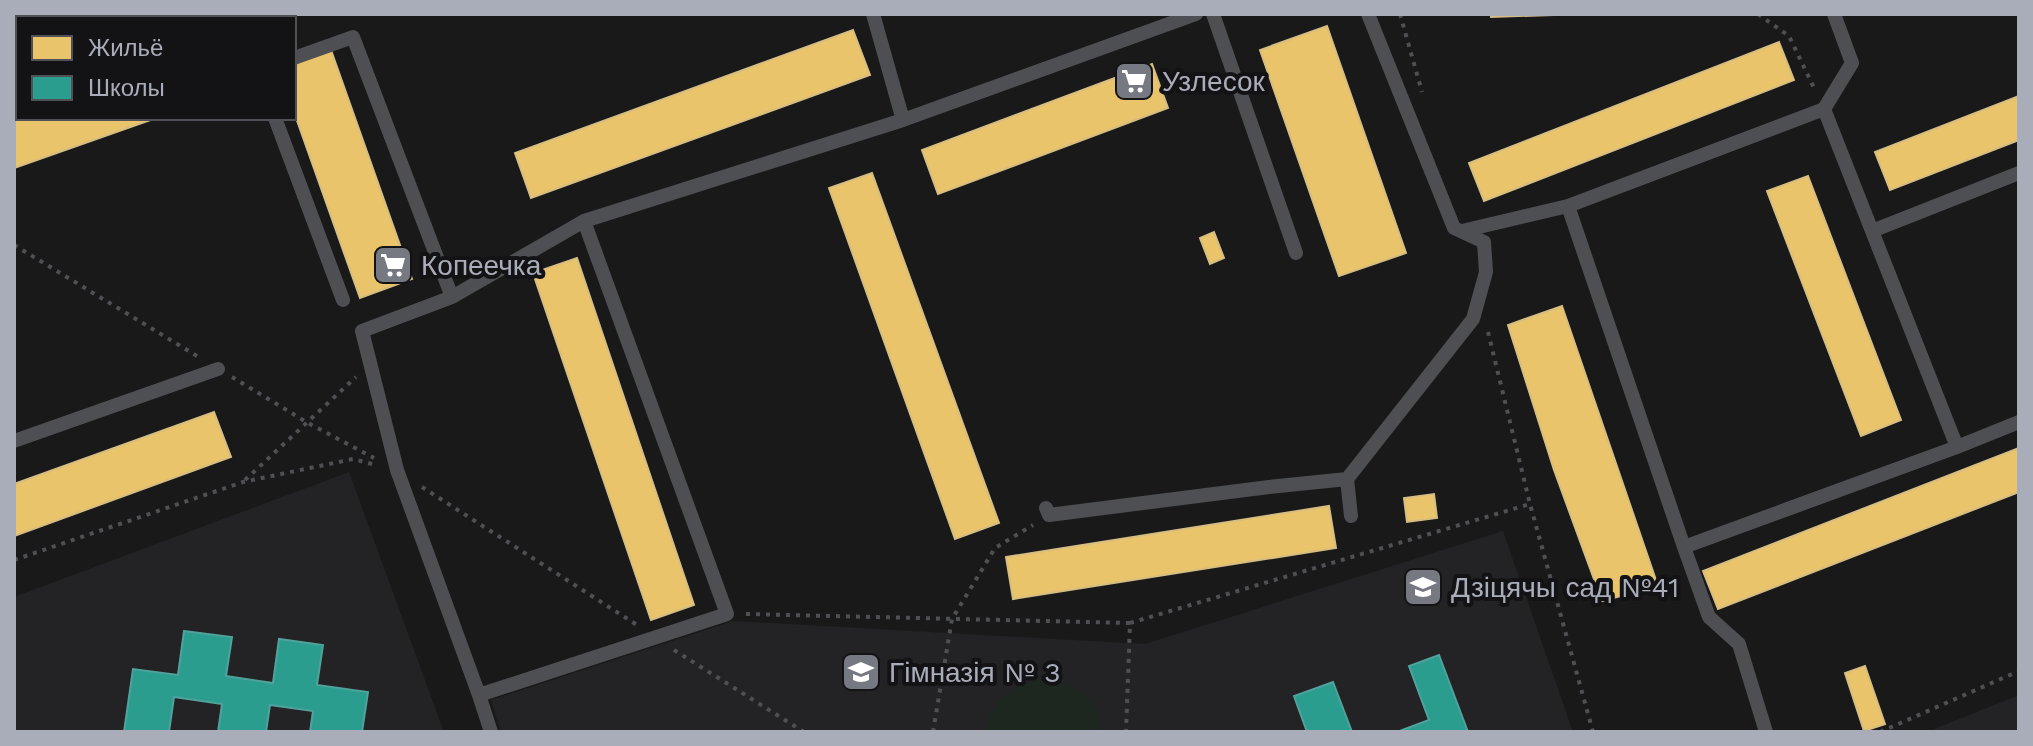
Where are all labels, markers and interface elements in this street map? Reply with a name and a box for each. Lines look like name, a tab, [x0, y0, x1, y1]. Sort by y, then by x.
legend	[16, 16, 296, 120]
text: Жильё	[88, 34, 163, 62]
supermarket icon: Узлесок	[1113, 60, 1155, 102]
place label: Узлесок	[1162, 65, 1266, 98]
text: Школы	[88, 74, 165, 102]
supermarket icon: Копеечка	[372, 244, 414, 286]
place label: Копеечка	[421, 249, 542, 282]
school or university icon: Дзіцячы сад №41	[1402, 566, 1444, 608]
place label: Дзіцячы сад №41	[1451, 571, 1679, 604]
school or university icon: Гімназія № 3	[840, 651, 882, 693]
place label: Гімназія № 3	[889, 656, 1061, 689]

